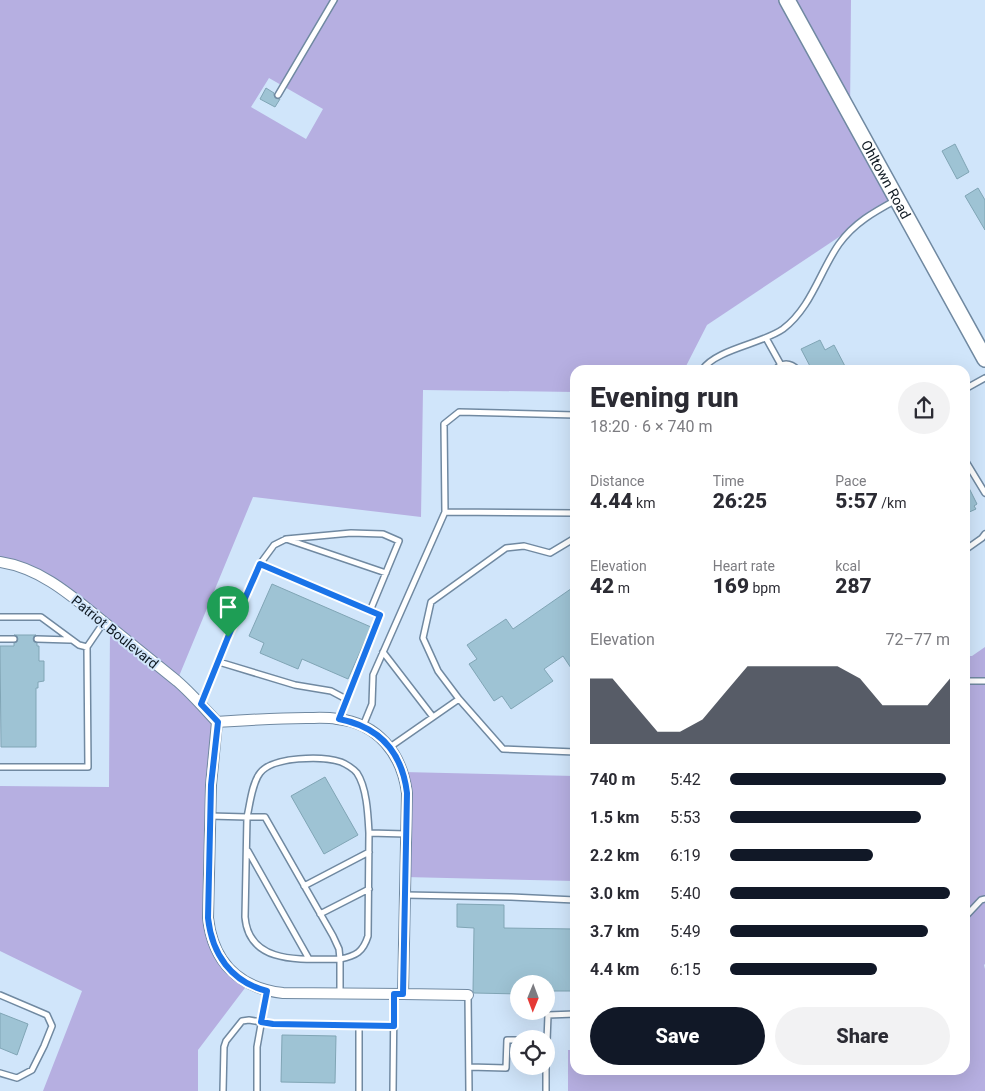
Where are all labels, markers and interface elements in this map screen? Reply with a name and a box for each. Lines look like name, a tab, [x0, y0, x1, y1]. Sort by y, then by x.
street label: Ohltown Road	[858, 138, 914, 222]
text: Evening run	[590, 381, 739, 414]
button: share	[898, 382, 950, 434]
text: 18:20 · 6 × 740 m	[590, 417, 712, 436]
text: Distance	[590, 473, 645, 489]
text: Time	[713, 473, 744, 489]
text: Pace	[835, 473, 866, 489]
text: 4.44	[590, 489, 633, 513]
text: 26:25	[713, 489, 767, 513]
text: 5:57	[835, 489, 878, 513]
text: km	[633, 495, 655, 511]
text: /km	[878, 495, 906, 511]
text: Elevation	[590, 558, 647, 574]
text: Heart rate	[713, 558, 775, 574]
text: kcal	[835, 558, 861, 574]
text: 42	[590, 574, 614, 598]
text: 169	[713, 574, 749, 598]
text: 287	[835, 574, 872, 598]
text: m	[614, 580, 630, 596]
text: bpm	[749, 580, 780, 596]
pin	[207, 586, 249, 637]
street label: Patriot Boulevard	[68, 592, 162, 672]
icon: arrive	[214, 593, 242, 621]
text: Elevation	[590, 630, 655, 649]
text: 72–77 m	[886, 630, 950, 649]
text: 740 m	[590, 770, 635, 789]
text: 5:42	[670, 770, 701, 789]
text: 1.5 km	[590, 808, 639, 827]
text: 5:53	[670, 808, 701, 827]
text: 2.2 km	[590, 846, 639, 865]
text: 6:19	[670, 846, 701, 865]
text: 3.0 km	[590, 884, 639, 903]
text: 5:40	[670, 884, 701, 903]
text: 3.7 km	[590, 922, 639, 941]
text: 5:49	[670, 922, 701, 941]
text: 4.4 km	[590, 960, 639, 979]
text: 6:15	[670, 960, 701, 979]
north arrow	[510, 975, 555, 1020]
map controls	[510, 975, 555, 1075]
button: Save	[590, 1007, 765, 1065]
button: Share	[775, 1007, 950, 1065]
button: locate	[510, 1030, 555, 1075]

